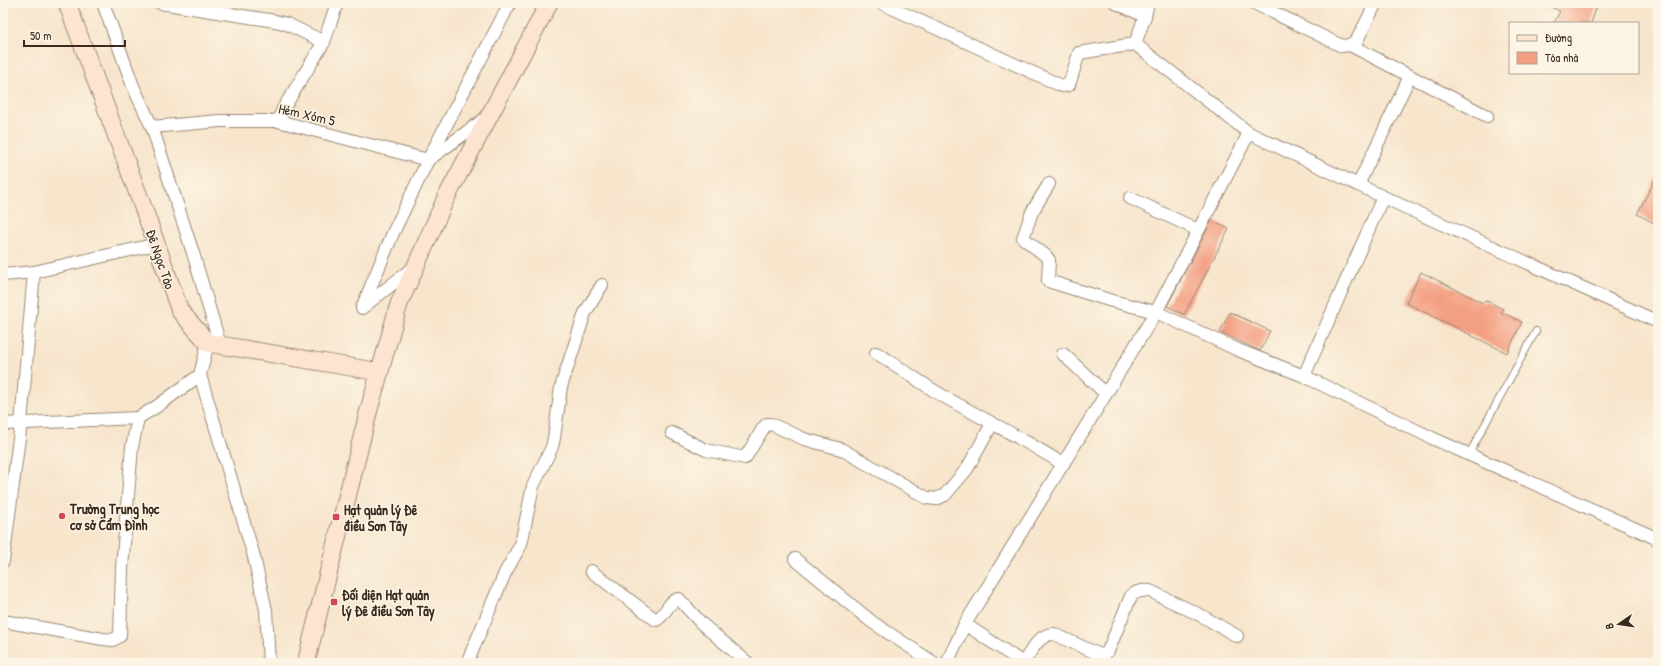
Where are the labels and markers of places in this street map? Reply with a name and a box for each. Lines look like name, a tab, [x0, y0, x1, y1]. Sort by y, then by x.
place label: Trường Trung học cơ sở Cẩm Đình	[69, 499, 160, 534]
place label: Hạt quản lý Đê điều Sơn Tây	[344, 500, 418, 537]
marker: Trường Trung học cơ sở Cẩm Đình	[57, 511, 67, 521]
marker: Hạt quản lý Đê điều Sơn Tây	[331, 512, 341, 522]
place label: Đối diện Hạt quản lý Đê điều Sơn Tây	[342, 585, 435, 622]
marker: Đối diện Hạt quản lý Đê điều Sơn Tây	[329, 597, 339, 607]

